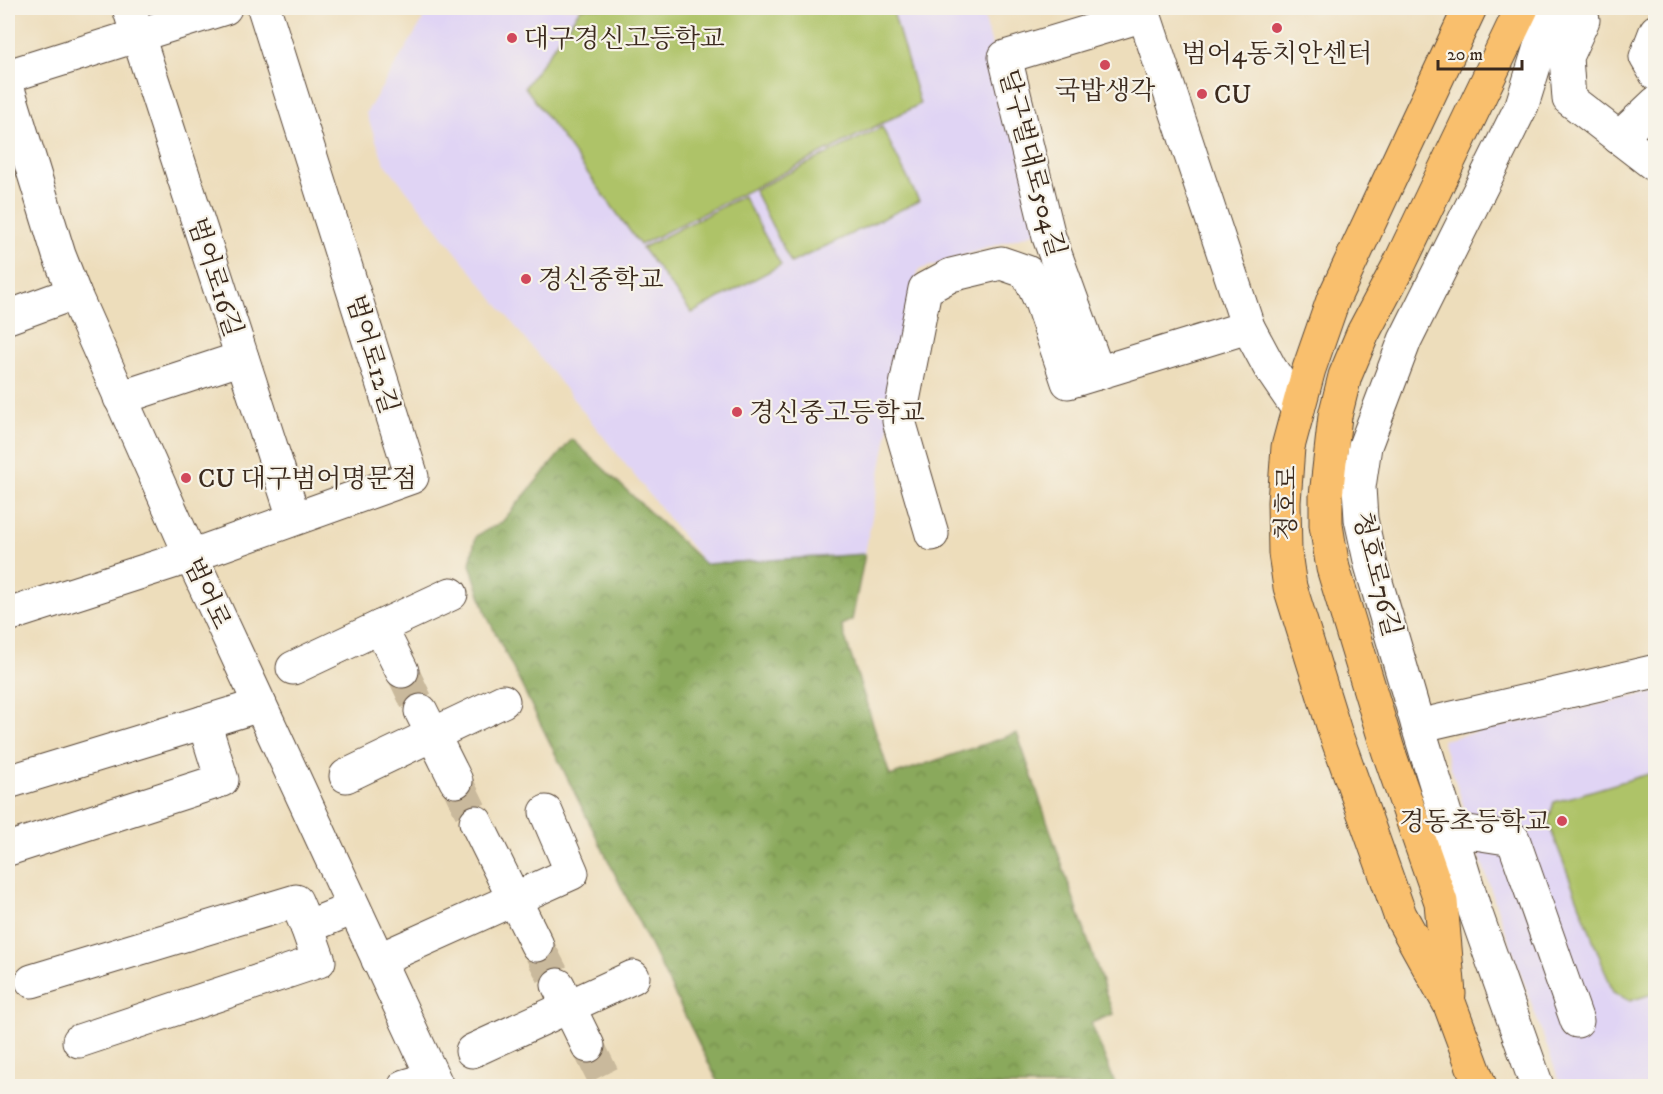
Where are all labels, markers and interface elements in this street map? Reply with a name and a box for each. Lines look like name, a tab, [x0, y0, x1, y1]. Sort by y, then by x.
marker: 범어4동치안센터	[1270, 21, 1284, 35]
place label: 대구경신고등학교	[524, 23, 725, 56]
marker: 대구경신고등학교	[505, 31, 519, 45]
scale bar	[1438, 33, 1522, 71]
place label: 범어4동치안센터	[1182, 38, 1372, 71]
text: 20 m	[1447, 44, 1483, 66]
marker: 국밥생각	[1098, 58, 1112, 72]
street label: 달구벌대로504길	[991, 66, 1072, 261]
place label: 국밥생각	[1055, 75, 1156, 108]
place label: CU	[1214, 79, 1251, 112]
marker: CU	[1195, 87, 1209, 101]
street label: 범어로16길	[180, 214, 249, 341]
place label: 경신중학교	[538, 264, 664, 297]
marker: 경신중학교	[519, 272, 533, 286]
street label: 범어로12길	[338, 291, 405, 418]
place label: 경신중고등학교	[749, 397, 925, 430]
marker: 경신중고등학교	[730, 405, 744, 419]
place label: CU 대구범어명문점	[198, 463, 417, 496]
street label: 청호로	[1270, 465, 1305, 541]
marker: CU 대구범어명문점	[179, 471, 193, 485]
street label: 청호로76길	[1345, 508, 1408, 640]
street label: 범어로	[176, 553, 238, 635]
place label: 경동초등학교	[1399, 806, 1550, 839]
marker: 경동초등학교	[1555, 814, 1569, 828]

